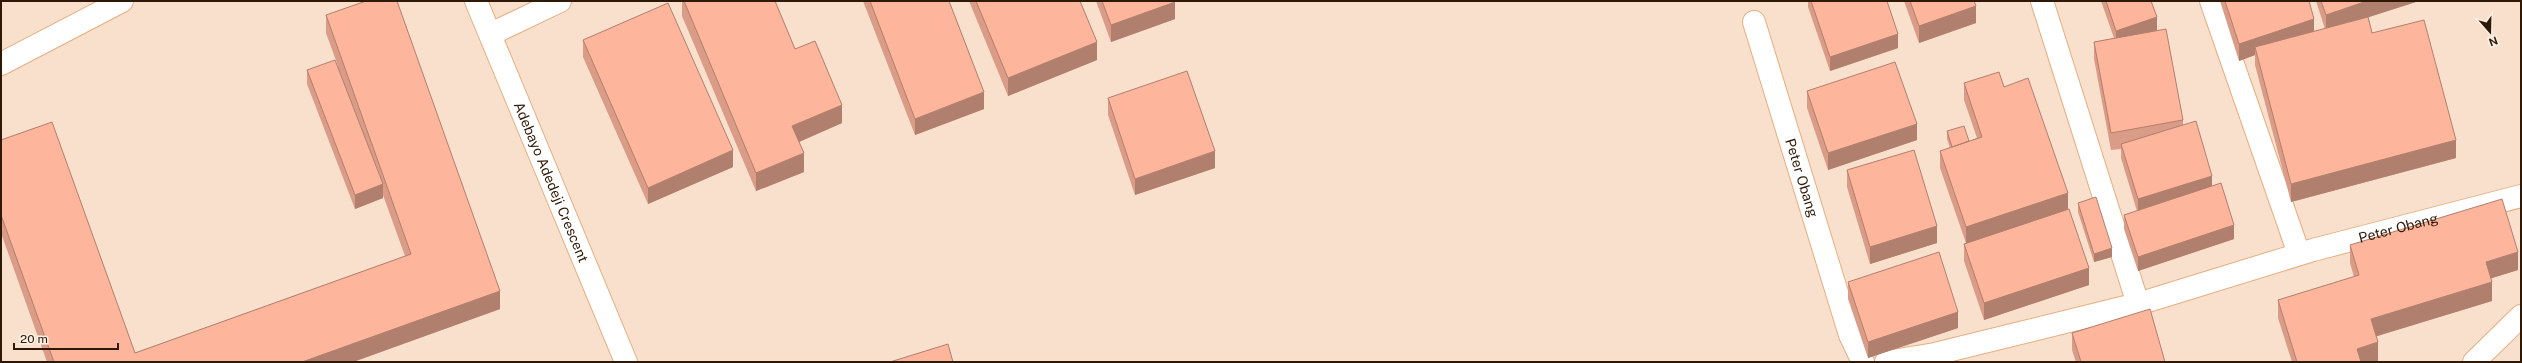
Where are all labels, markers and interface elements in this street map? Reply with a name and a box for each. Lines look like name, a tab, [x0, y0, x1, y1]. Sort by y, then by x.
north arrow	[2470, 12, 2510, 52]
text: N	[2487, 34, 2500, 49]
street label: Adebayo Adedeji Crescent	[511, 99, 592, 265]
street label: Peter Obang	[1782, 137, 1821, 219]
street label: Peter Obang	[2357, 210, 2440, 246]
scale bar	[14, 325, 118, 351]
text: 20 m	[20, 332, 48, 346]

